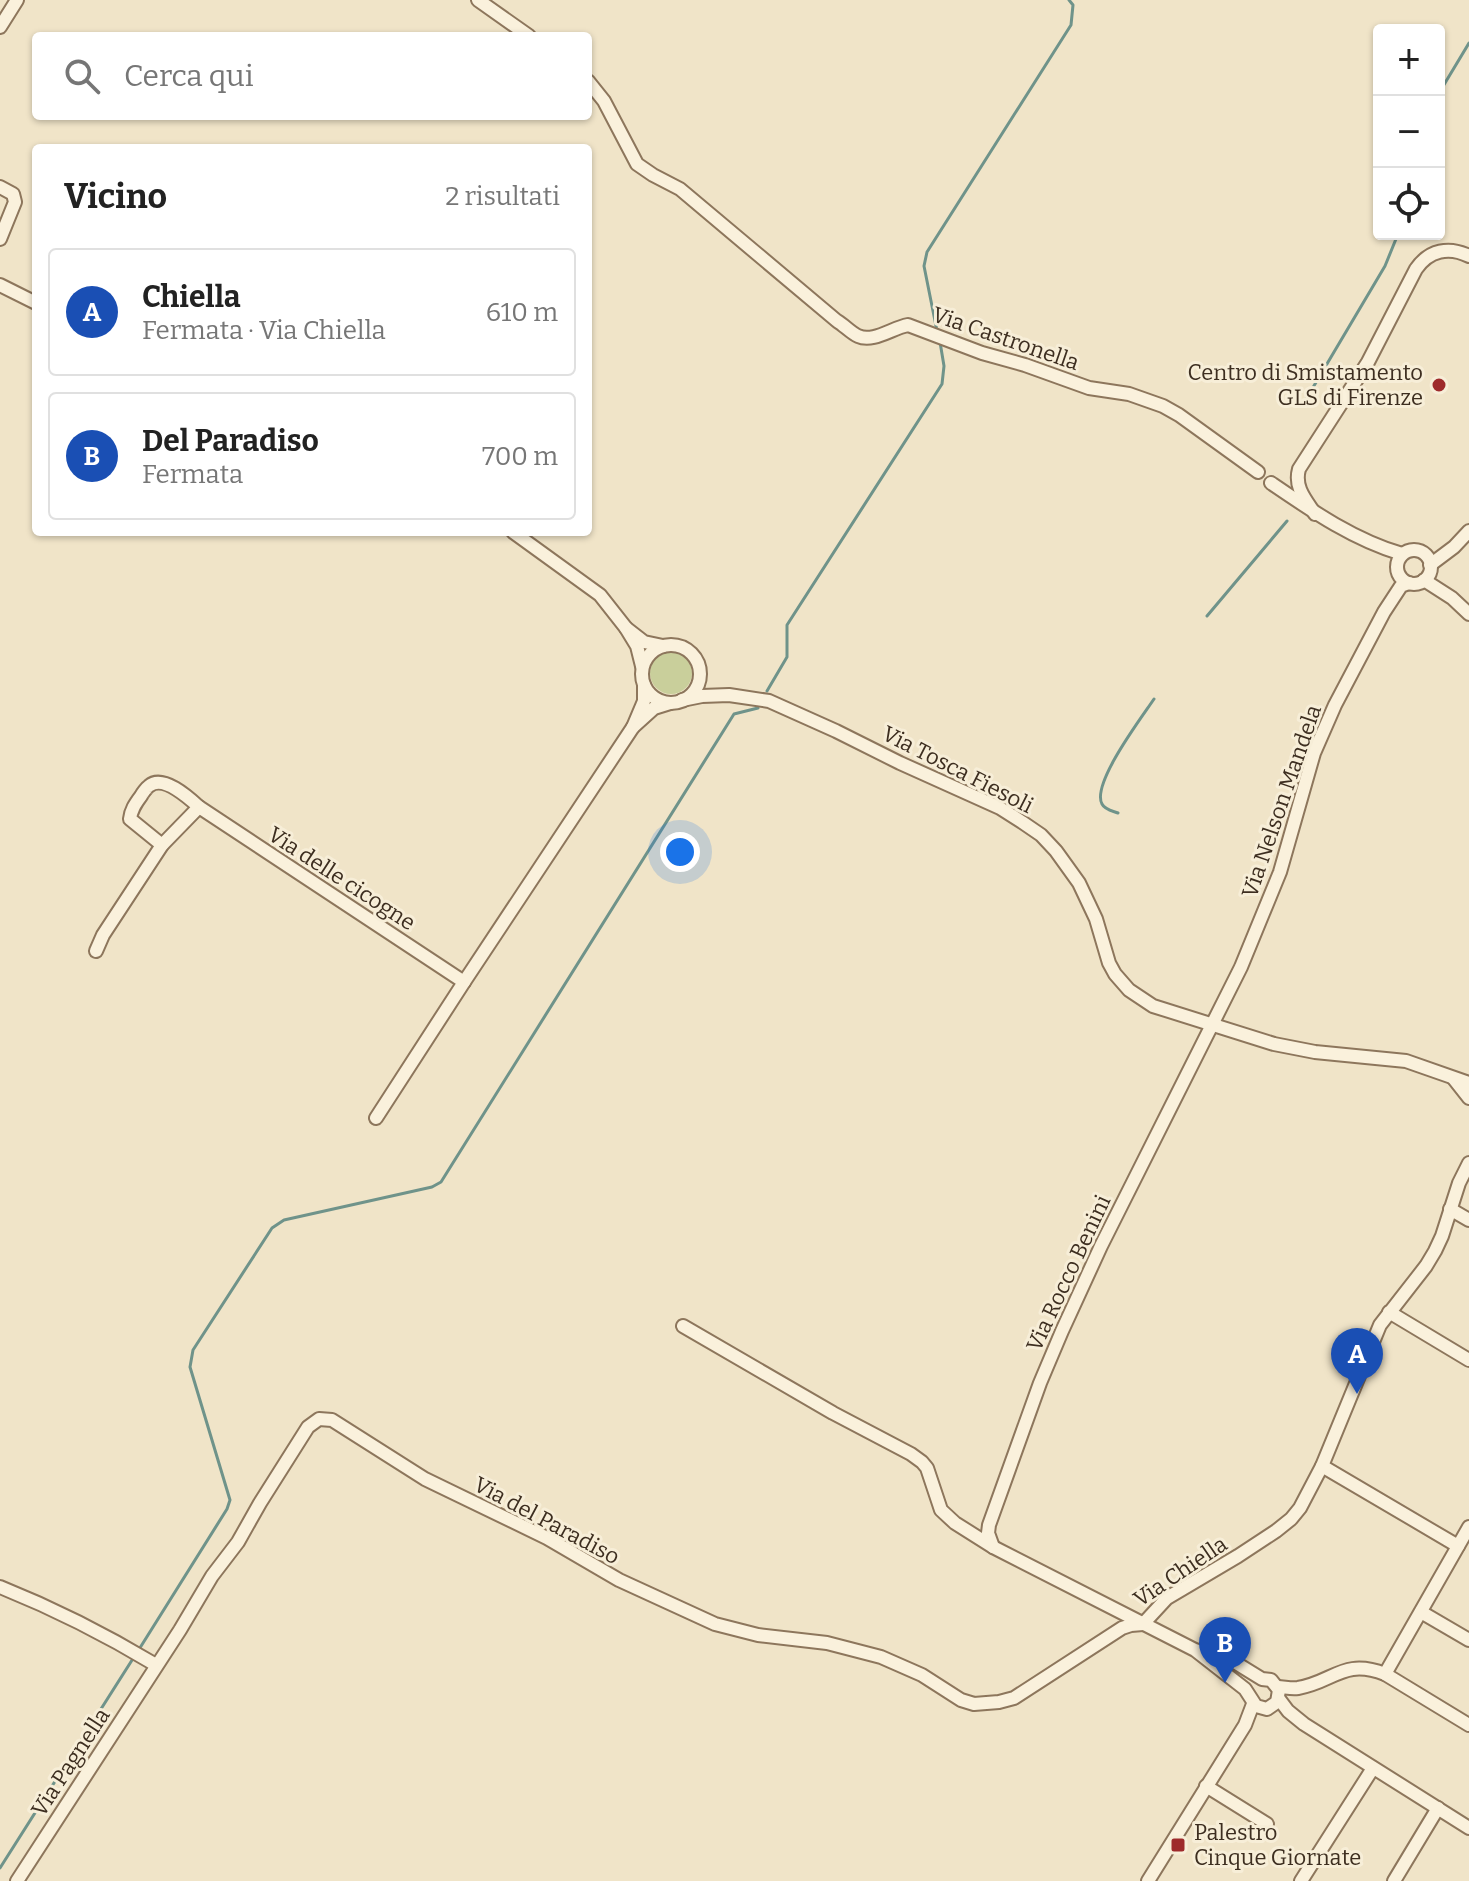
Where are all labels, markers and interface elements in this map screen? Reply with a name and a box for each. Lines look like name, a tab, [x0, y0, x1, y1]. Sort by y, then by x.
map controls	[1373, 24, 1445, 240]
button: +	[1373, 24, 1445, 96]
search box	[32, 32, 592, 120]
icon: search	[60, 54, 104, 98]
text: Cerca qui	[124, 58, 254, 94]
button: −	[1373, 96, 1445, 168]
button: locate	[1373, 168, 1445, 240]
text: Vicino	[64, 176, 167, 217]
text: 2 risultati	[445, 181, 560, 212]
text: Chiella	[142, 279, 241, 315]
text: A	[83, 297, 101, 328]
text: 610 m	[486, 297, 558, 328]
street label: Via Castronella	[929, 301, 1083, 376]
text: Fermata · Via Chiella	[142, 315, 386, 346]
place label: Centro di Smistamento GLS di Firenze	[1188, 359, 1423, 411]
marker: Centro di Smistamento GLS di Firenze	[1430, 376, 1448, 394]
text: Del Paradiso	[142, 423, 319, 459]
text: B	[84, 441, 100, 472]
text: 700 m	[482, 441, 558, 472]
text: Fermata	[142, 459, 243, 490]
street label: Via Nelson Mandela	[1236, 701, 1327, 901]
street label: Via Tosca Fiesoli	[878, 720, 1038, 819]
street label: Via delle cicogne	[263, 821, 420, 936]
your location	[660, 832, 700, 872]
street label: Via Rocco Benini	[1020, 1190, 1117, 1356]
pin: A	[1331, 1328, 1383, 1394]
street label: Via del Paradiso	[469, 1471, 624, 1570]
street label: Via Chiella	[1128, 1530, 1232, 1613]
pin: B	[1199, 1617, 1251, 1683]
street label: Via Pagnella	[25, 1703, 115, 1822]
place label: Palestro Cinque Giornate	[1194, 1819, 1361, 1871]
marker: Palestro Cinque Giornate	[1169, 1836, 1187, 1854]

